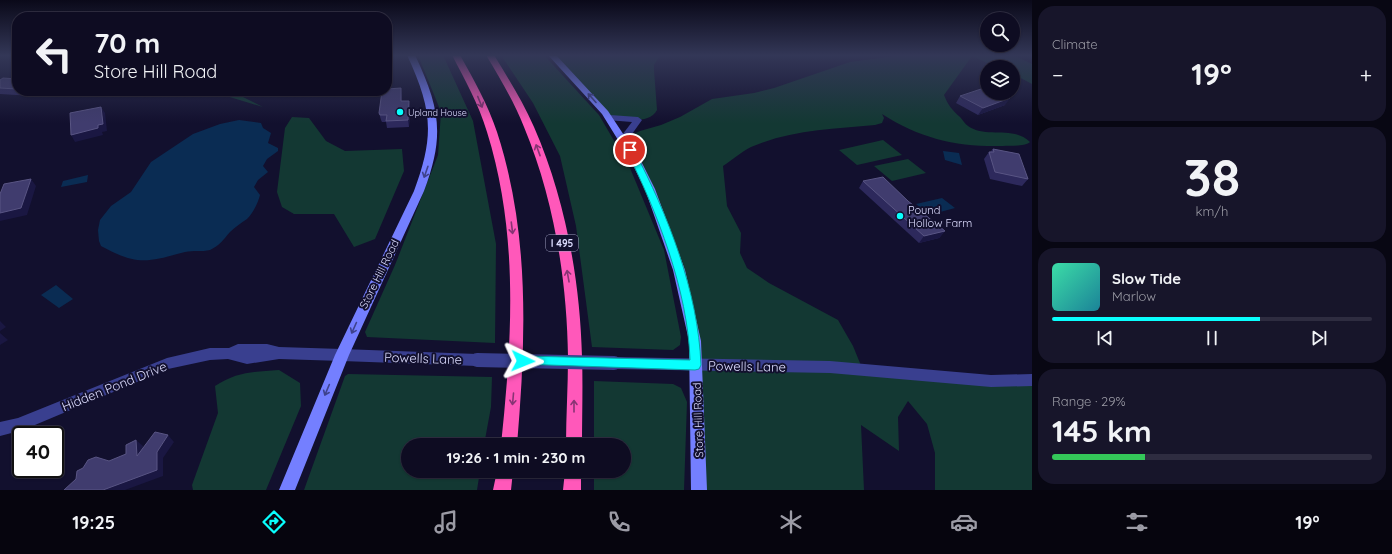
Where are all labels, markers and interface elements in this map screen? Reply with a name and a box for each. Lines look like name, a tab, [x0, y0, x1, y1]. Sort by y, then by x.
map controls	[980, 12, 1020, 100]
button: search	[980, 12, 1020, 52]
text: 70 m	[94, 25, 160, 60]
icon: left	[28, 28, 80, 80]
text: Climate	[1052, 36, 1098, 52]
text: 19°	[1191, 55, 1232, 93]
text: Store Hill Road	[94, 60, 217, 83]
button: layers	[980, 60, 1020, 100]
text: −	[1052, 61, 1063, 89]
text: +	[1360, 61, 1372, 89]
one-way arrow	[588, 93, 597, 103]
one-way arrow	[477, 96, 484, 108]
marker: Upland House	[395, 107, 405, 117]
place label: Upland House	[408, 107, 467, 118]
pin	[613, 133, 647, 167]
icon: arrive	[619, 139, 641, 161]
text: 38	[1184, 144, 1240, 209]
one-way arrow	[533, 145, 541, 157]
one-way arrow	[422, 166, 430, 178]
place label: Pound Hollow Farm	[908, 203, 972, 230]
text: km/h	[1196, 203, 1228, 219]
marker: Pound Hollow Farm	[895, 211, 905, 221]
one-way arrow	[509, 221, 516, 234]
road number: I 495	[546, 235, 578, 251]
street label: Store Hill Road	[356, 237, 402, 311]
text: Slow Tide	[1112, 269, 1181, 288]
one-way arrow	[564, 270, 572, 283]
text: Marlow	[1112, 288, 1156, 304]
one-way arrow	[350, 321, 357, 333]
icon: previous	[1094, 327, 1116, 349]
icon: pause	[1201, 327, 1223, 349]
icon: next	[1308, 327, 1330, 349]
position arrow	[502, 340, 544, 382]
street label: Powells Lane	[384, 349, 462, 367]
street label: Powells Lane	[708, 357, 786, 375]
street label: Hidden Pond Drive	[59, 358, 169, 414]
street label: Store Hill Road	[690, 382, 706, 458]
one-way arrow	[322, 384, 330, 396]
one-way arrow	[510, 392, 517, 405]
text: Range · 29%	[1052, 393, 1126, 409]
one-way arrow	[570, 400, 578, 413]
text: 145 km	[1052, 412, 1152, 450]
speed limit sign: 40	[12, 426, 64, 478]
text: 19:26 · 1 min · 230 m	[447, 448, 585, 467]
icon: directions	[260, 508, 288, 536]
icon: music	[432, 508, 460, 536]
icon: phone	[605, 508, 633, 536]
icon: climate	[777, 508, 805, 536]
icon: car	[950, 508, 978, 536]
icon: filters	[1123, 508, 1151, 536]
text: 19:25	[72, 511, 115, 534]
text: 19°	[1295, 511, 1320, 534]

